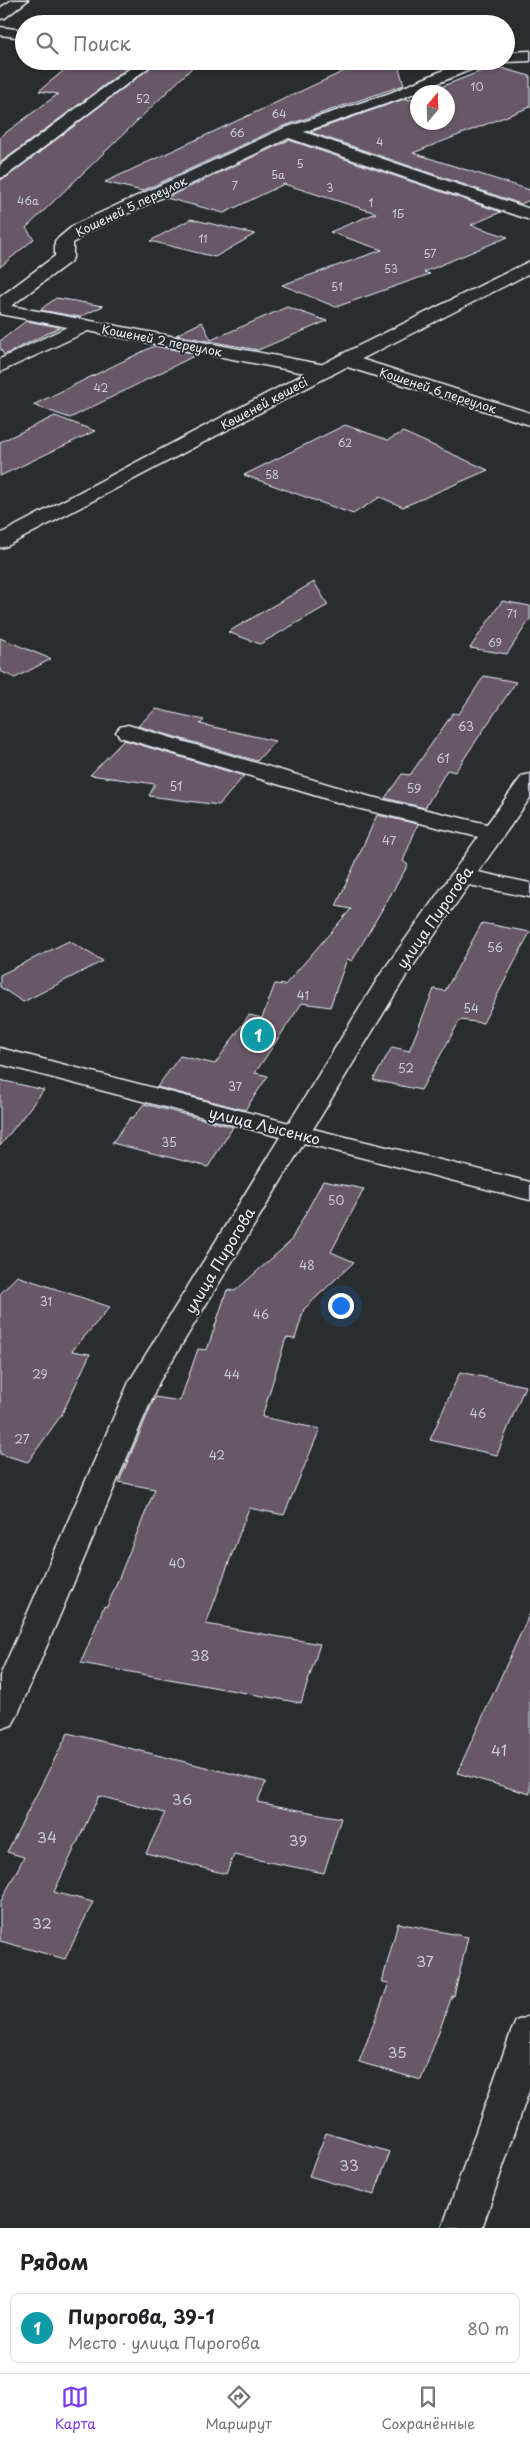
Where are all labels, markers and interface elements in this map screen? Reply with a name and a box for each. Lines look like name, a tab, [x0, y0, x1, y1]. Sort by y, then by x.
search box	[15, 15, 515, 70]
icon: search	[33, 29, 61, 57]
text: Поиск	[73, 29, 131, 57]
house number: 10	[471, 78, 483, 95]
north arrow	[410, 85, 455, 130]
house number: 52	[136, 90, 150, 107]
house number: 64	[272, 105, 286, 122]
house number: 66	[229, 124, 245, 141]
house number: 4	[376, 133, 384, 150]
house number: 5	[296, 155, 304, 172]
house number: 5а	[271, 166, 285, 183]
street label: Кошеней 5 переулок	[72, 171, 190, 241]
house number: 7	[232, 177, 238, 194]
house number: 3	[326, 179, 334, 196]
house number: 46а	[17, 192, 39, 209]
house number: 1	[369, 194, 374, 211]
house number: 1Б	[392, 205, 404, 222]
house number: 11	[198, 230, 208, 247]
house number: 57	[423, 245, 437, 262]
house number: 53	[384, 260, 398, 277]
house number: 51	[331, 278, 343, 295]
street label: Кошеней 2 переулок	[100, 320, 225, 361]
street label: Кошеней 6 переулок	[377, 363, 500, 418]
street label: Көшеней көшесі	[217, 372, 311, 434]
house number: 42	[94, 379, 109, 396]
house number: 62	[338, 434, 352, 451]
house number: 58	[265, 466, 279, 483]
house number: 71	[507, 605, 517, 622]
house number: 69	[488, 634, 502, 651]
house number: 63	[458, 717, 474, 735]
house number: 61	[436, 749, 450, 767]
house number: 51	[170, 777, 182, 795]
house number: 59	[407, 779, 421, 797]
house number: 47	[382, 831, 397, 849]
street label: улица Пирогова	[390, 860, 478, 973]
house number: 56	[487, 938, 503, 956]
house number: 41	[297, 986, 309, 1004]
house number: 54	[463, 999, 479, 1017]
pin: 1	[242, 1016, 274, 1054]
house number: 52	[398, 1059, 414, 1077]
house number: 37	[228, 1077, 243, 1095]
street label: улица Лысенко	[207, 1100, 323, 1150]
house number: 35	[161, 1133, 177, 1151]
house number: 50	[328, 1191, 344, 1209]
street label: улица Пирогова	[178, 1202, 260, 1318]
house number: 48	[299, 1256, 315, 1274]
house number: 31	[40, 1292, 52, 1310]
your location	[328, 1293, 354, 1319]
house number: 46	[253, 1305, 269, 1323]
house number: 29	[32, 1365, 48, 1383]
house number: 44	[224, 1365, 240, 1383]
house number: 46	[470, 1404, 486, 1422]
house number: 27	[15, 1430, 30, 1448]
house number: 42	[209, 1446, 225, 1464]
house number: 40	[169, 1554, 186, 1572]
house number: 38	[190, 1643, 210, 1666]
house number: 41	[491, 1738, 507, 1761]
house number: 36	[172, 1787, 192, 1810]
house number: 34	[37, 1825, 57, 1848]
house number: 39	[289, 1828, 307, 1851]
house number: 32	[32, 1911, 52, 1934]
house number: 37	[416, 1949, 434, 1972]
house number: 35	[387, 2040, 407, 2063]
house number: 33	[339, 2153, 359, 2176]
text: Рядом	[20, 2245, 88, 2277]
text: Пирогова, 39-1	[68, 2302, 215, 2330]
text: 1	[33, 2316, 41, 2340]
text: 80 m	[467, 2316, 509, 2340]
text: Место · улица Пирогова	[68, 2330, 260, 2354]
tab: Карта	[55, 2383, 96, 2434]
tab: Маршрут	[206, 2383, 272, 2434]
tab: Сохранённые	[382, 2383, 475, 2434]

